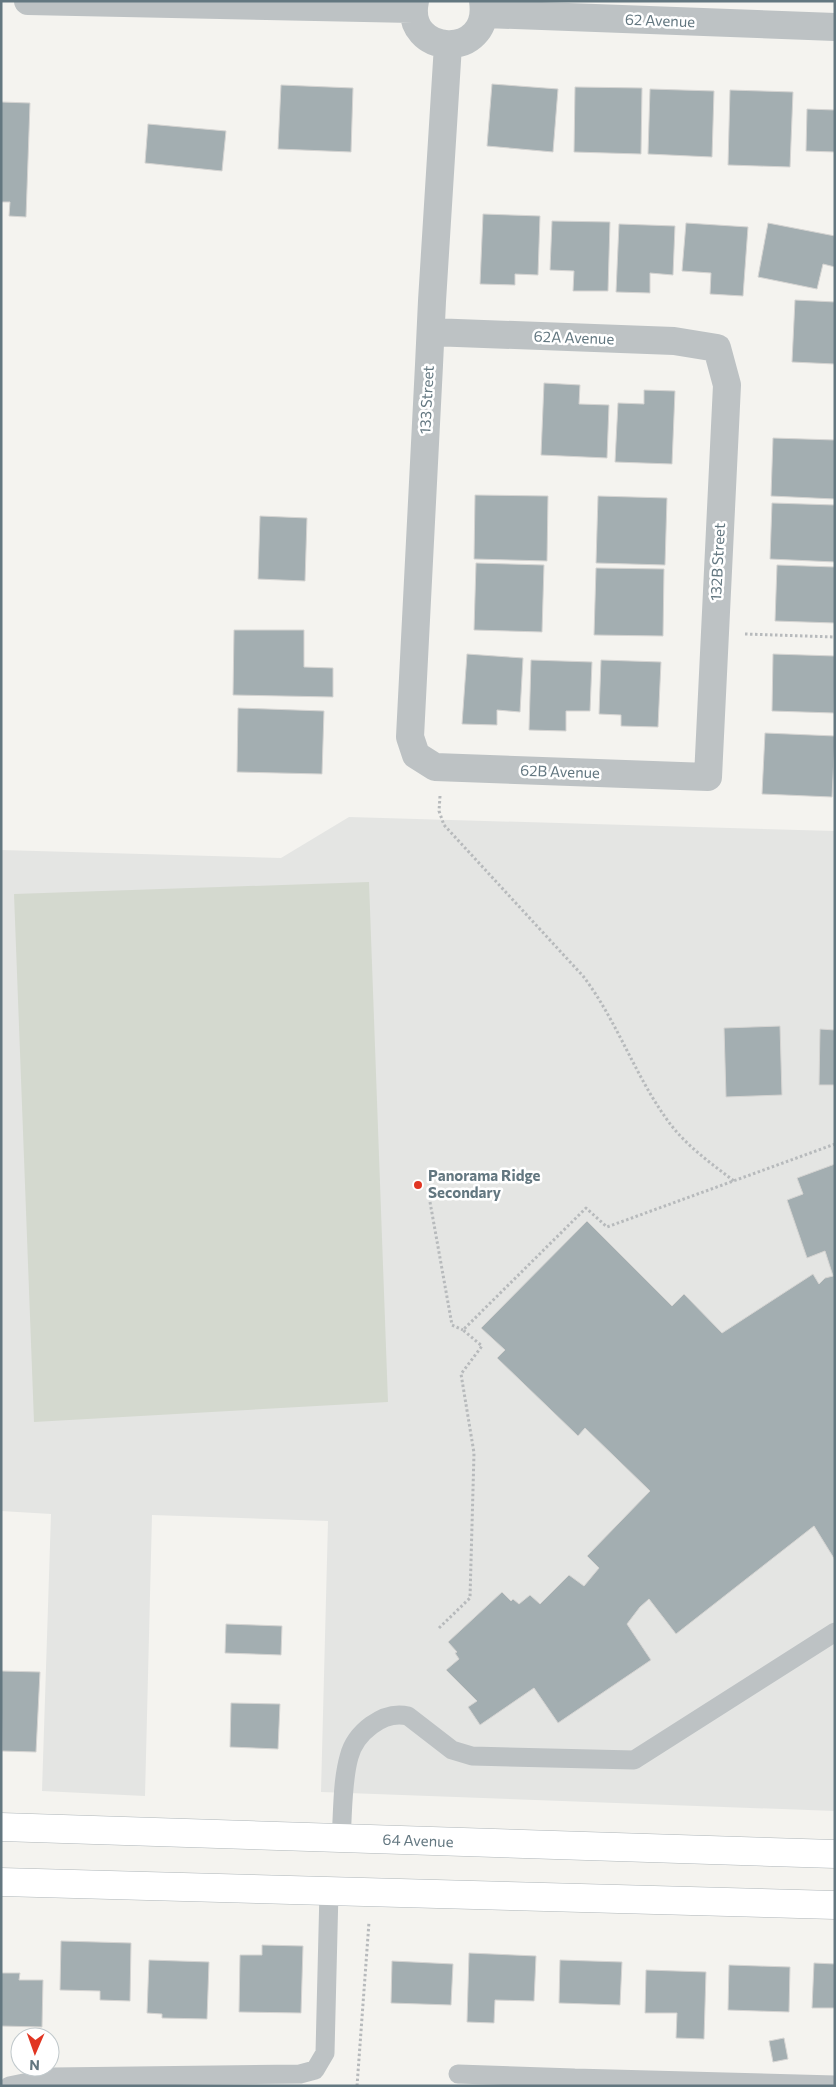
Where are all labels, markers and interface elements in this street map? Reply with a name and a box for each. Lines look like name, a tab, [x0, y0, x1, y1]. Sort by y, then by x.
street label: 62 Avenue	[625, 10, 696, 30]
street label: 62A Avenue	[533, 327, 615, 347]
street label: 133 Street	[415, 365, 437, 435]
street label: 132B Street	[706, 522, 728, 601]
street label: 62B Avenue	[520, 761, 600, 781]
place label: Panorama Ridge Secondary	[428, 1166, 540, 1201]
marker: Panorama Ridge Secondary	[412, 1179, 424, 1191]
street label: 64 Avenue	[382, 1830, 454, 1850]
north arrow	[10, 2027, 60, 2077]
text: N	[29, 2057, 40, 2074]

